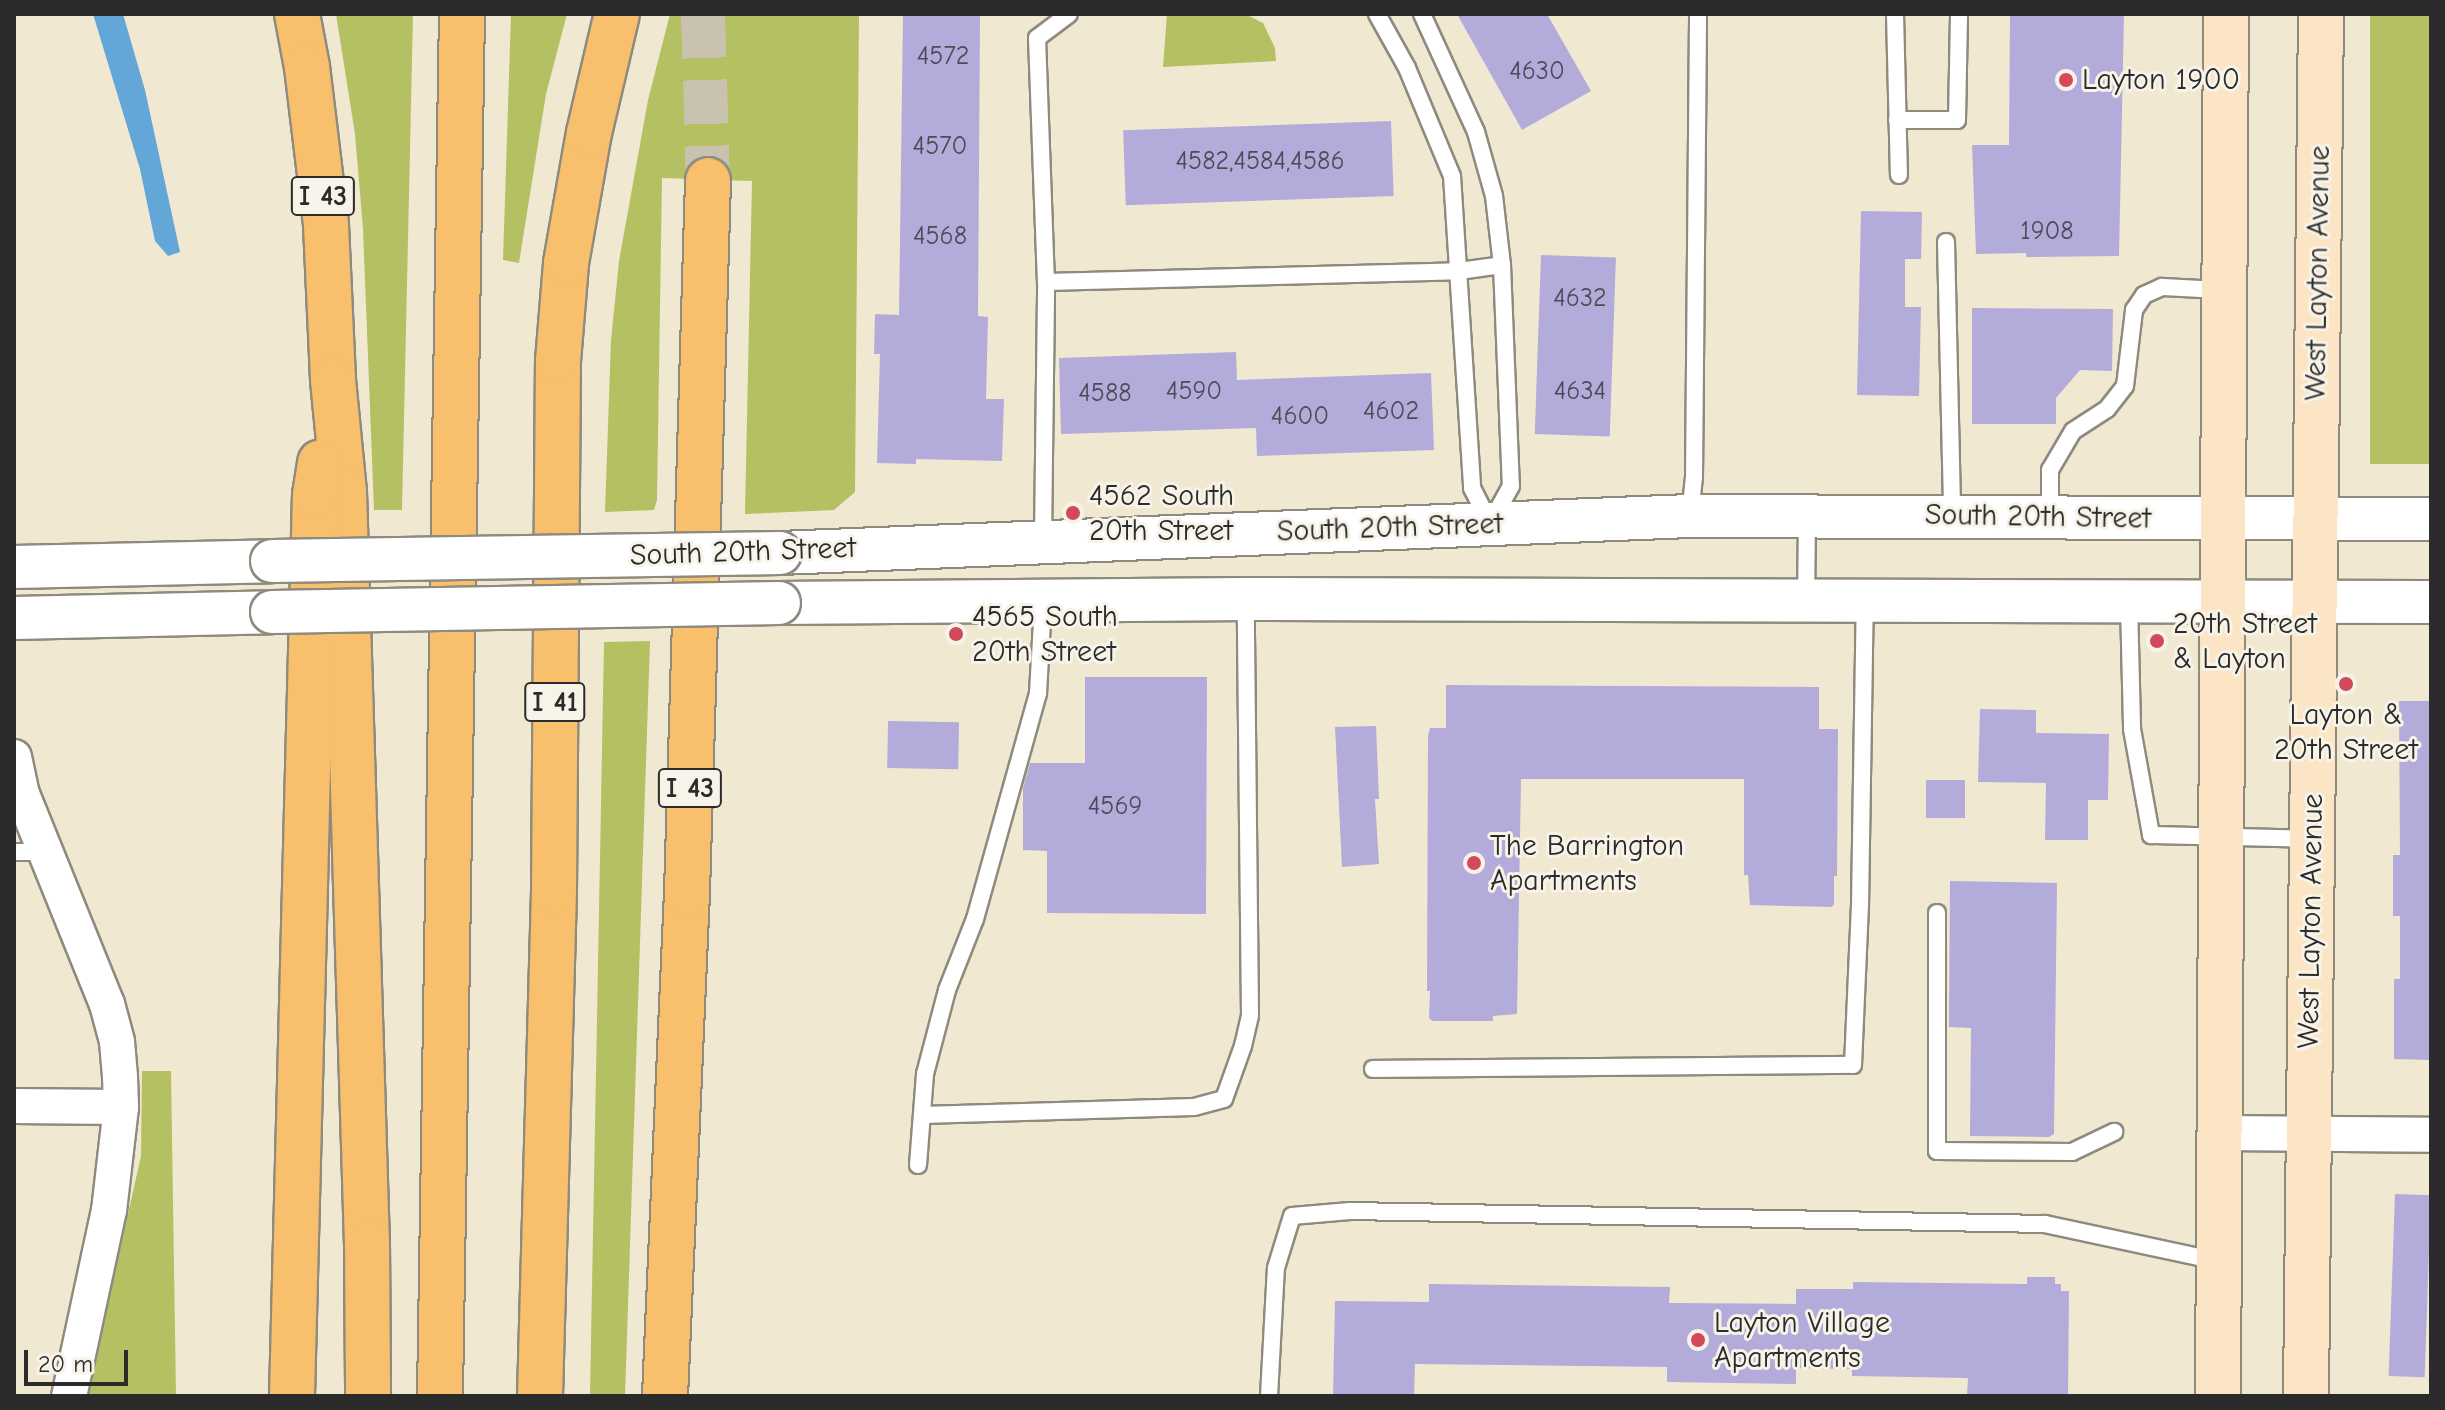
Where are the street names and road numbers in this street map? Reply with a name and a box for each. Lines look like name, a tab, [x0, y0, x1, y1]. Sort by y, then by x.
street label: West Layton Avenue	[2298, 145, 2338, 401]
road number: I 43	[289, 172, 357, 220]
street label: South 20th Street	[1925, 497, 2151, 537]
street label: South 20th Street	[1276, 506, 1504, 550]
street label: South 20th Street	[629, 530, 857, 574]
road number: I 41	[523, 678, 587, 726]
road number: I 43	[656, 764, 724, 812]
street label: West Layton Avenue	[2291, 793, 2331, 1049]

